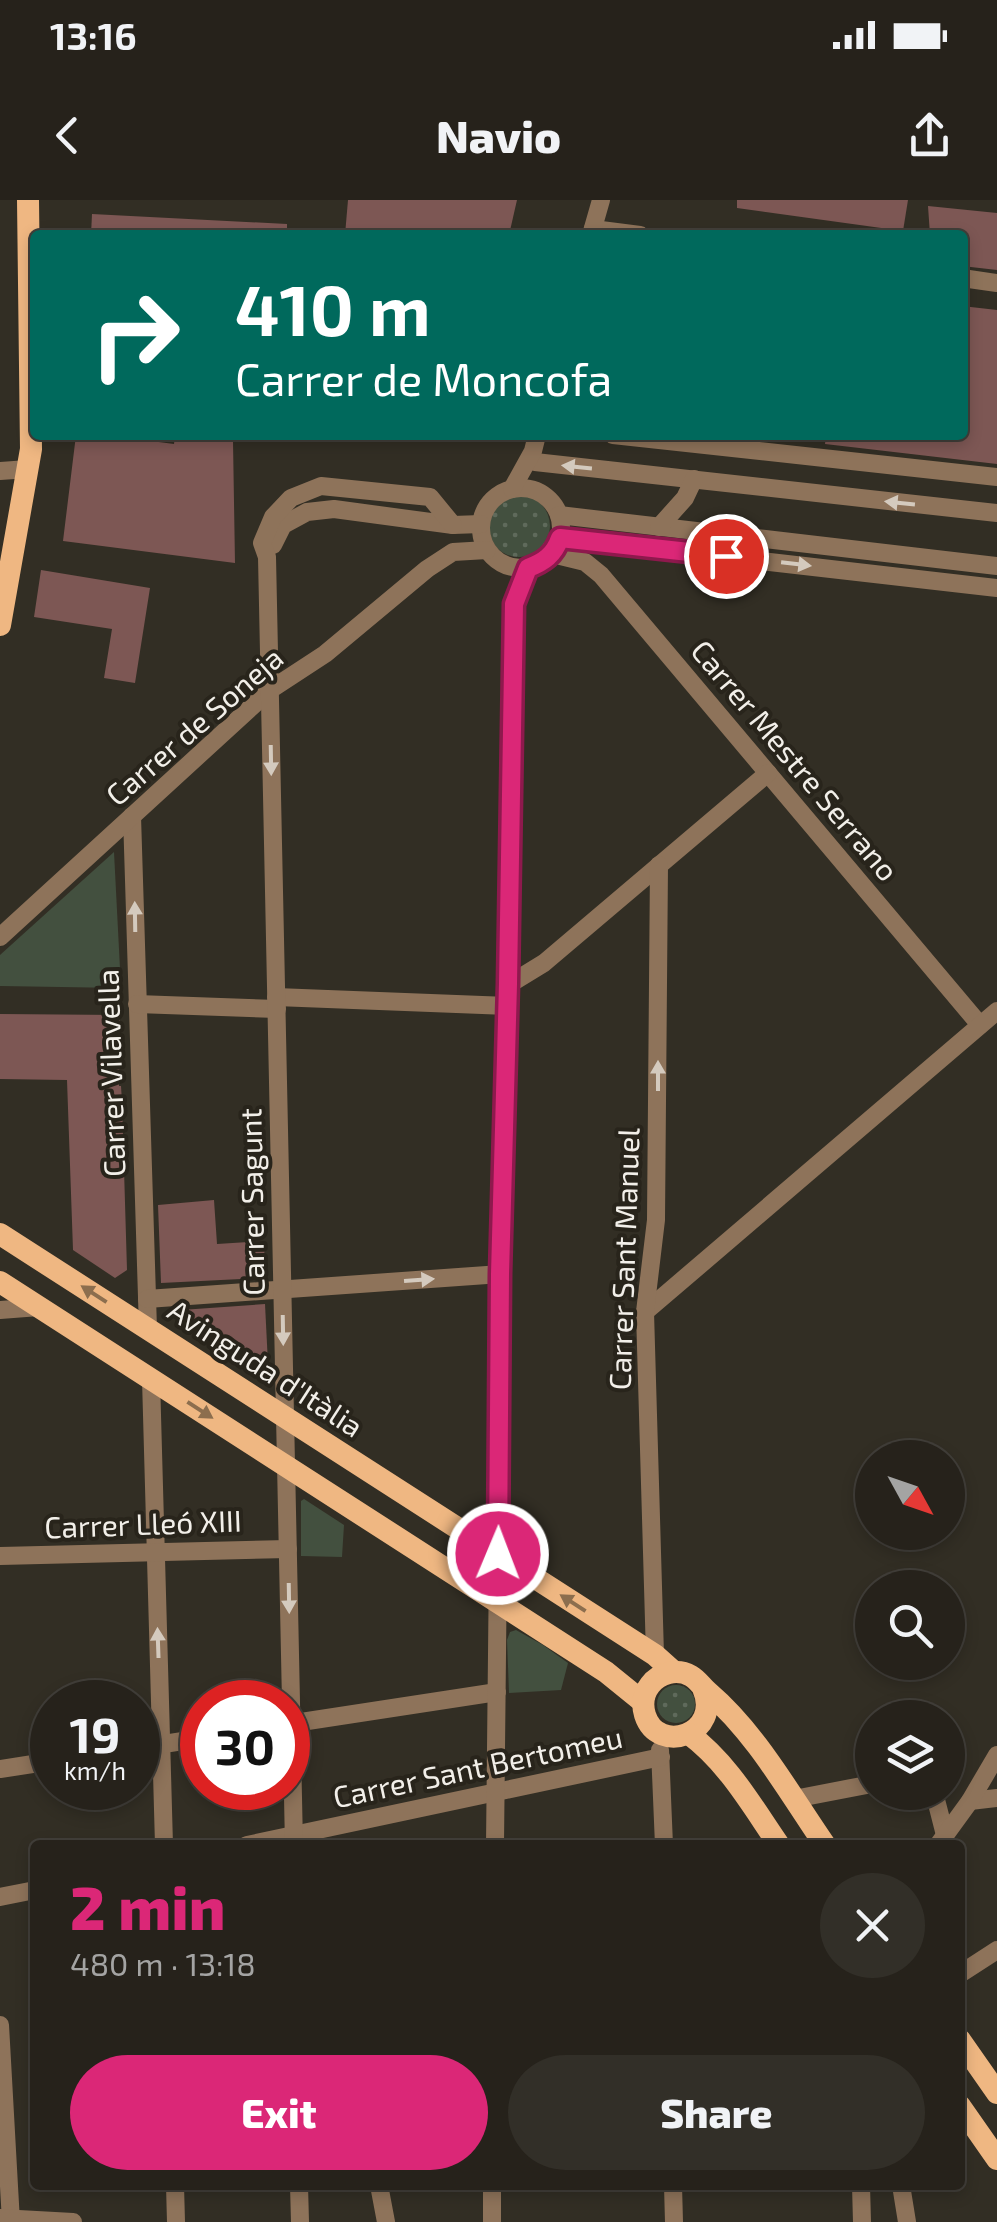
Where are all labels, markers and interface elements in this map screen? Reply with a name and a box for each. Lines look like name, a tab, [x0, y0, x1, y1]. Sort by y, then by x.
text: 13:16	[50, 12, 137, 58]
icon: back	[40, 108, 95, 163]
text: Navio	[436, 108, 561, 162]
icon: share	[902, 108, 957, 163]
text: 410 m	[235, 266, 431, 350]
icon: right	[70, 270, 200, 400]
text: Carrer de Moncofa	[235, 351, 612, 405]
one-way arrow	[561, 459, 592, 475]
one-way arrow	[884, 494, 915, 510]
pin	[684, 514, 769, 599]
icon: arrive	[699, 529, 754, 584]
one-way arrow	[781, 556, 812, 572]
street label: Carrer Mestre Serrano	[684, 632, 907, 887]
street label: Carrer de Soneja	[98, 639, 290, 812]
one-way arrow	[264, 744, 280, 776]
one-way arrow	[126, 901, 142, 933]
street label: Carrer Vilavella	[88, 969, 132, 1178]
one-way arrow	[650, 1059, 666, 1091]
street label: Carrer Sagunt	[231, 1108, 271, 1296]
street label: Carrer Sant Manuel	[600, 1127, 646, 1391]
one-way arrow	[403, 1271, 435, 1287]
one-way arrow	[80, 1286, 108, 1304]
street label: Avinguda d'Itàlia	[162, 1291, 370, 1444]
one-way arrow	[276, 1314, 292, 1346]
one-way arrow	[186, 1401, 214, 1419]
north arrow	[855, 1440, 965, 1550]
map controls	[855, 1440, 965, 1810]
street label: Carrer Lleó XIII	[44, 1502, 242, 1544]
position arrow	[446, 1502, 550, 1606]
button: search	[855, 1570, 965, 1680]
one-way arrow	[281, 1583, 297, 1615]
one-way arrow	[560, 1594, 587, 1612]
one-way arrow	[149, 1626, 165, 1658]
speed limit sign: 30	[180, 1680, 310, 1810]
button: layers	[855, 1700, 965, 1810]
text: 19	[69, 1703, 121, 1763]
street label: Carrer Sant Bertomeu	[330, 1718, 626, 1814]
text: km/h	[64, 1755, 126, 1785]
text: 2 min	[70, 1870, 225, 1942]
button: close	[820, 1873, 925, 1978]
text: 480 m · 13:18	[70, 1944, 256, 1982]
button: Exit	[70, 2055, 488, 2170]
button: Share	[508, 2055, 925, 2170]

